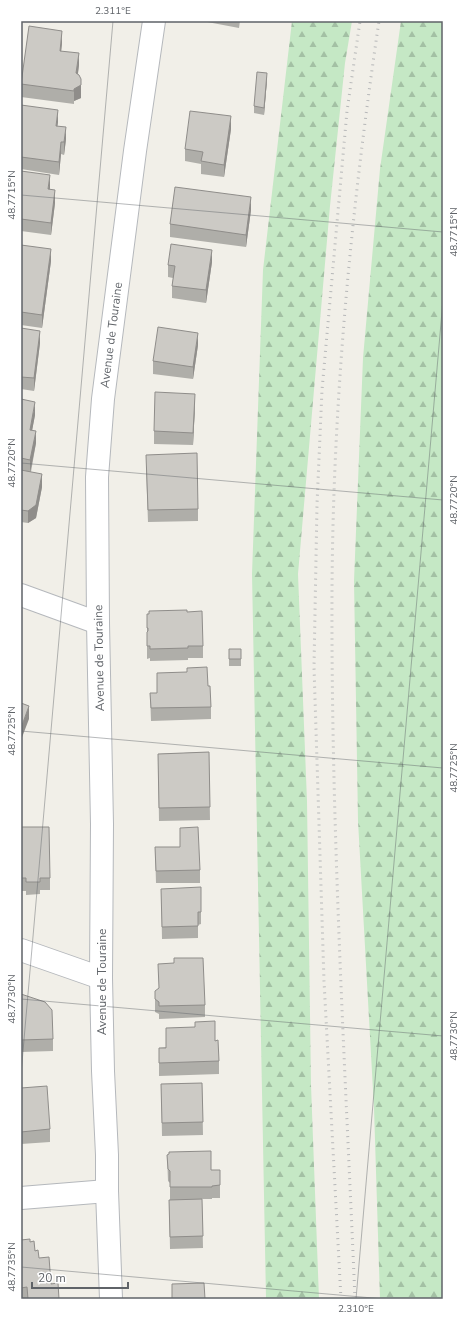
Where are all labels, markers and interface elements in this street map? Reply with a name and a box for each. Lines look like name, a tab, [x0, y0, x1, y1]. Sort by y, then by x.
text: 2.311°E	[95, 4, 131, 18]
text: 48.7715°N	[5, 170, 19, 220]
text: 48.7715°N	[447, 207, 461, 257]
street label: Avenue de Touraine	[96, 281, 126, 389]
text: 48.7720°N	[5, 438, 19, 488]
text: 48.7720°N	[447, 475, 461, 525]
street label: Avenue de Touraine	[90, 605, 108, 711]
text: 48.7725°N	[5, 706, 19, 756]
text: 48.7725°N	[447, 743, 461, 793]
street label: Avenue de Touraine	[94, 929, 110, 1035]
text: 48.7730°N	[5, 974, 19, 1024]
text: 48.7730°N	[447, 1011, 461, 1061]
text: 48.7735°N	[5, 1242, 19, 1292]
scale bar	[32, 1264, 128, 1290]
text: 20 m	[38, 1270, 66, 1286]
text: 2.310°E	[338, 1302, 374, 1316]

